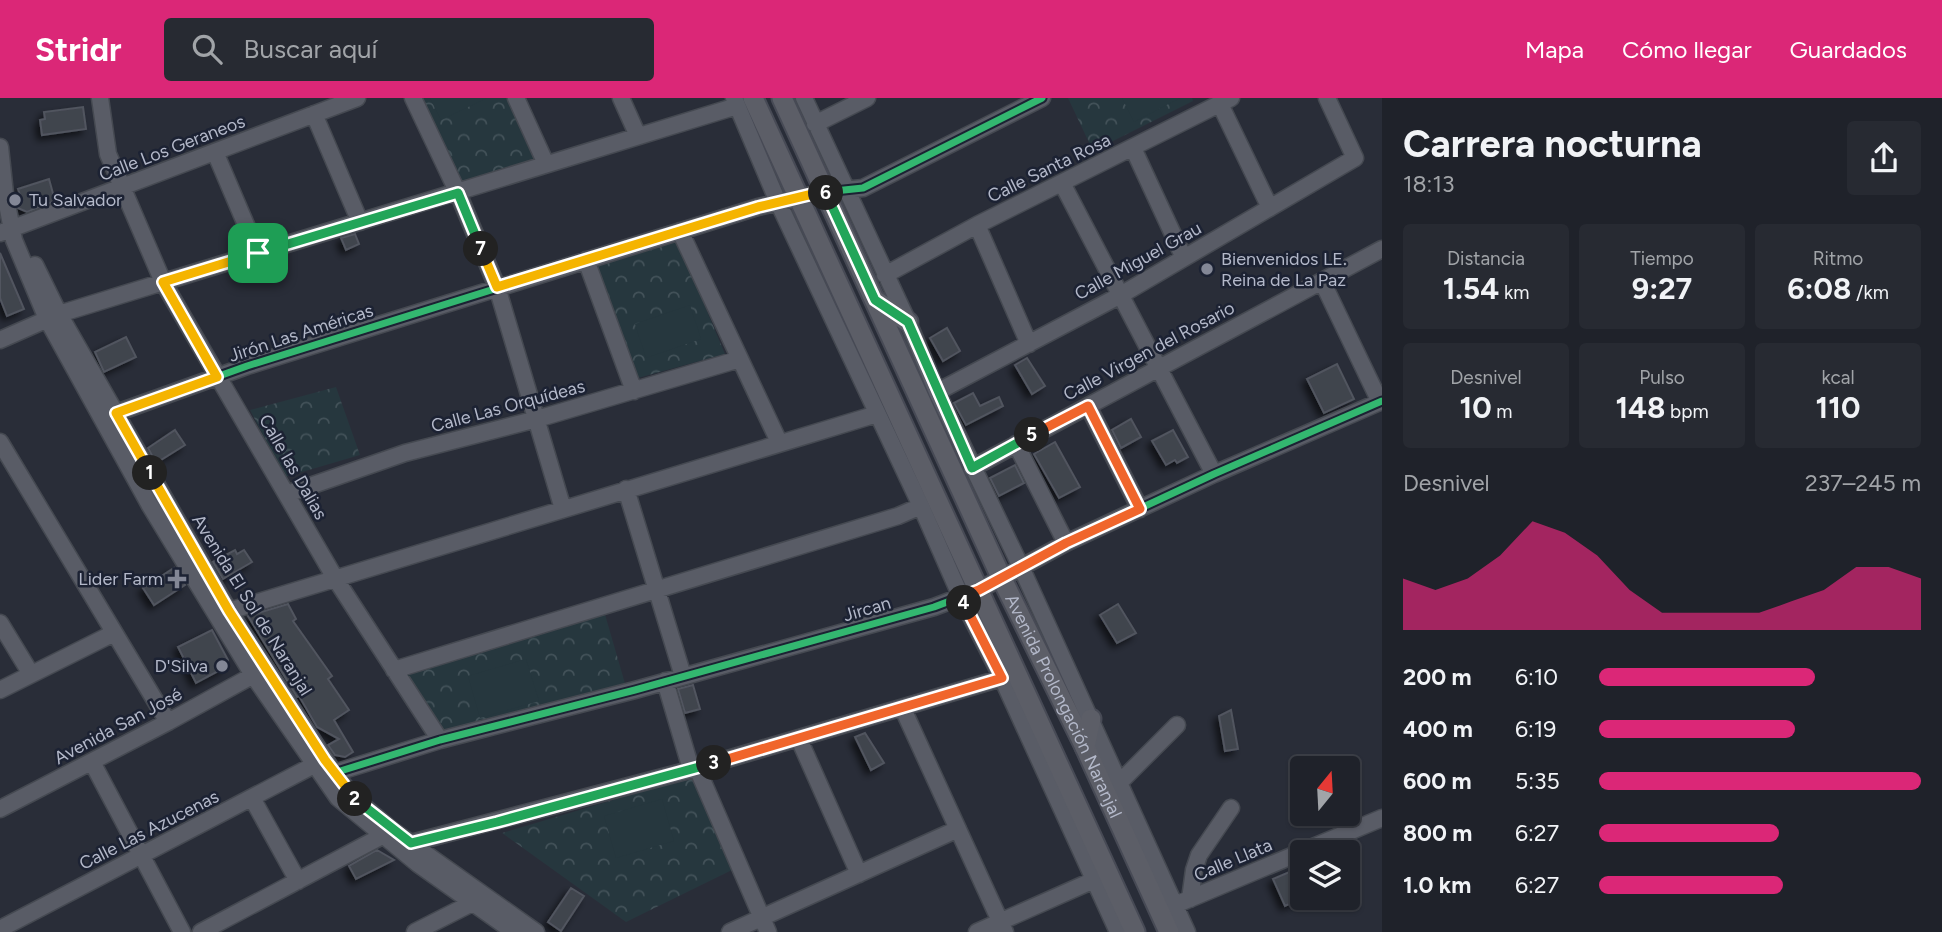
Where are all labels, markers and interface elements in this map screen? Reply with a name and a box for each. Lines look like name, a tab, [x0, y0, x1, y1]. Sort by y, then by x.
search box	[164, 18, 654, 81]
text: Stridr	[35, 30, 122, 69]
icon: search	[188, 30, 226, 68]
text: Buscar aquí	[244, 33, 377, 65]
text: Mapa	[1525, 35, 1584, 64]
text: Cómo llegar	[1622, 35, 1752, 64]
text: Guardados	[1790, 35, 1907, 64]
street label: Calle Los Geraneos	[96, 110, 248, 186]
text: Carrera nocturna	[1403, 121, 1702, 167]
button: share	[1847, 121, 1921, 195]
street label: Calle Santa Rosa	[984, 129, 1114, 207]
text: 18:13	[1403, 170, 1454, 198]
pin: 6	[808, 176, 844, 210]
text: 6	[820, 181, 831, 204]
place label: Tu Salvador	[29, 189, 122, 211]
marker: Tu Salvador	[7, 192, 23, 208]
street label: Calle Miguel Grau	[1071, 217, 1205, 305]
pin	[228, 223, 288, 283]
pin: 7	[463, 232, 498, 266]
icon: arrive	[239, 234, 277, 272]
text: 7	[475, 237, 486, 260]
text: Distancia	[1447, 247, 1525, 270]
text: Tiempo	[1630, 247, 1694, 270]
text: Ritmo	[1813, 247, 1863, 270]
place label: Bienvenidos LE. Reina de La Paz	[1221, 248, 1347, 291]
marker: Bienvenidos LE. Reina de La Paz	[1199, 261, 1215, 277]
text: 1.54	[1443, 270, 1499, 307]
text: 9:27	[1632, 270, 1692, 307]
text: 6:08	[1787, 270, 1851, 307]
text: km	[1499, 281, 1529, 304]
text: /km	[1851, 281, 1889, 304]
street label: Calle Virgen del Rosario	[1060, 297, 1238, 405]
street label: Jirón Las Américas	[226, 299, 376, 367]
text: Desnivel	[1450, 366, 1522, 389]
text: Pulso	[1639, 366, 1685, 389]
text: kcal	[1821, 366, 1855, 389]
street label: Calle Las Orquídeas	[429, 375, 587, 437]
text: 10	[1460, 389, 1492, 426]
text: 148	[1615, 389, 1665, 426]
text: 110	[1816, 389, 1860, 426]
text: m	[1492, 400, 1512, 423]
text: bpm	[1665, 400, 1709, 423]
street label: Calle las Dalias	[254, 411, 332, 523]
pin: 5	[1014, 418, 1050, 452]
text: 5	[1026, 423, 1037, 446]
pin: 1	[132, 456, 168, 490]
text: 1	[145, 461, 154, 484]
text: Desnivel	[1403, 469, 1490, 497]
text: 237–245 m	[1805, 469, 1921, 497]
street label: Avenida El Sol de Naranjal	[187, 510, 317, 700]
place label: Lider Farm	[78, 568, 163, 590]
marker: Lider Farm	[169, 571, 185, 587]
pin: 4	[946, 586, 982, 620]
street label: Avenida Prolongación Naranjal	[1000, 590, 1127, 821]
text: 4	[957, 591, 970, 614]
street label: Jircan	[841, 592, 893, 626]
place label: D'Silva	[154, 655, 208, 677]
marker: D'Silva	[214, 658, 230, 674]
text: 200 m	[1403, 663, 1472, 691]
text: 6:10	[1515, 663, 1558, 691]
street label: Avenida San José	[50, 683, 186, 769]
text: 400 m	[1403, 715, 1473, 743]
text: 6:19	[1515, 715, 1556, 743]
pin: 3	[696, 746, 732, 780]
text: 3	[708, 751, 719, 774]
north arrow	[1290, 756, 1360, 826]
map controls	[1290, 756, 1360, 910]
text: 600 m	[1403, 767, 1472, 795]
text: 5:35	[1515, 767, 1560, 795]
pin: 2	[338, 782, 372, 816]
street label: Calle Las Azucenas	[75, 785, 223, 875]
text: 2	[349, 787, 360, 810]
text: 800 m	[1403, 819, 1472, 847]
text: 6:27	[1515, 819, 1559, 847]
street label: Calle Llata	[1191, 834, 1275, 886]
button: layers	[1290, 840, 1360, 910]
text: 1.0 km	[1403, 871, 1471, 899]
text: 6:27	[1515, 871, 1559, 899]

